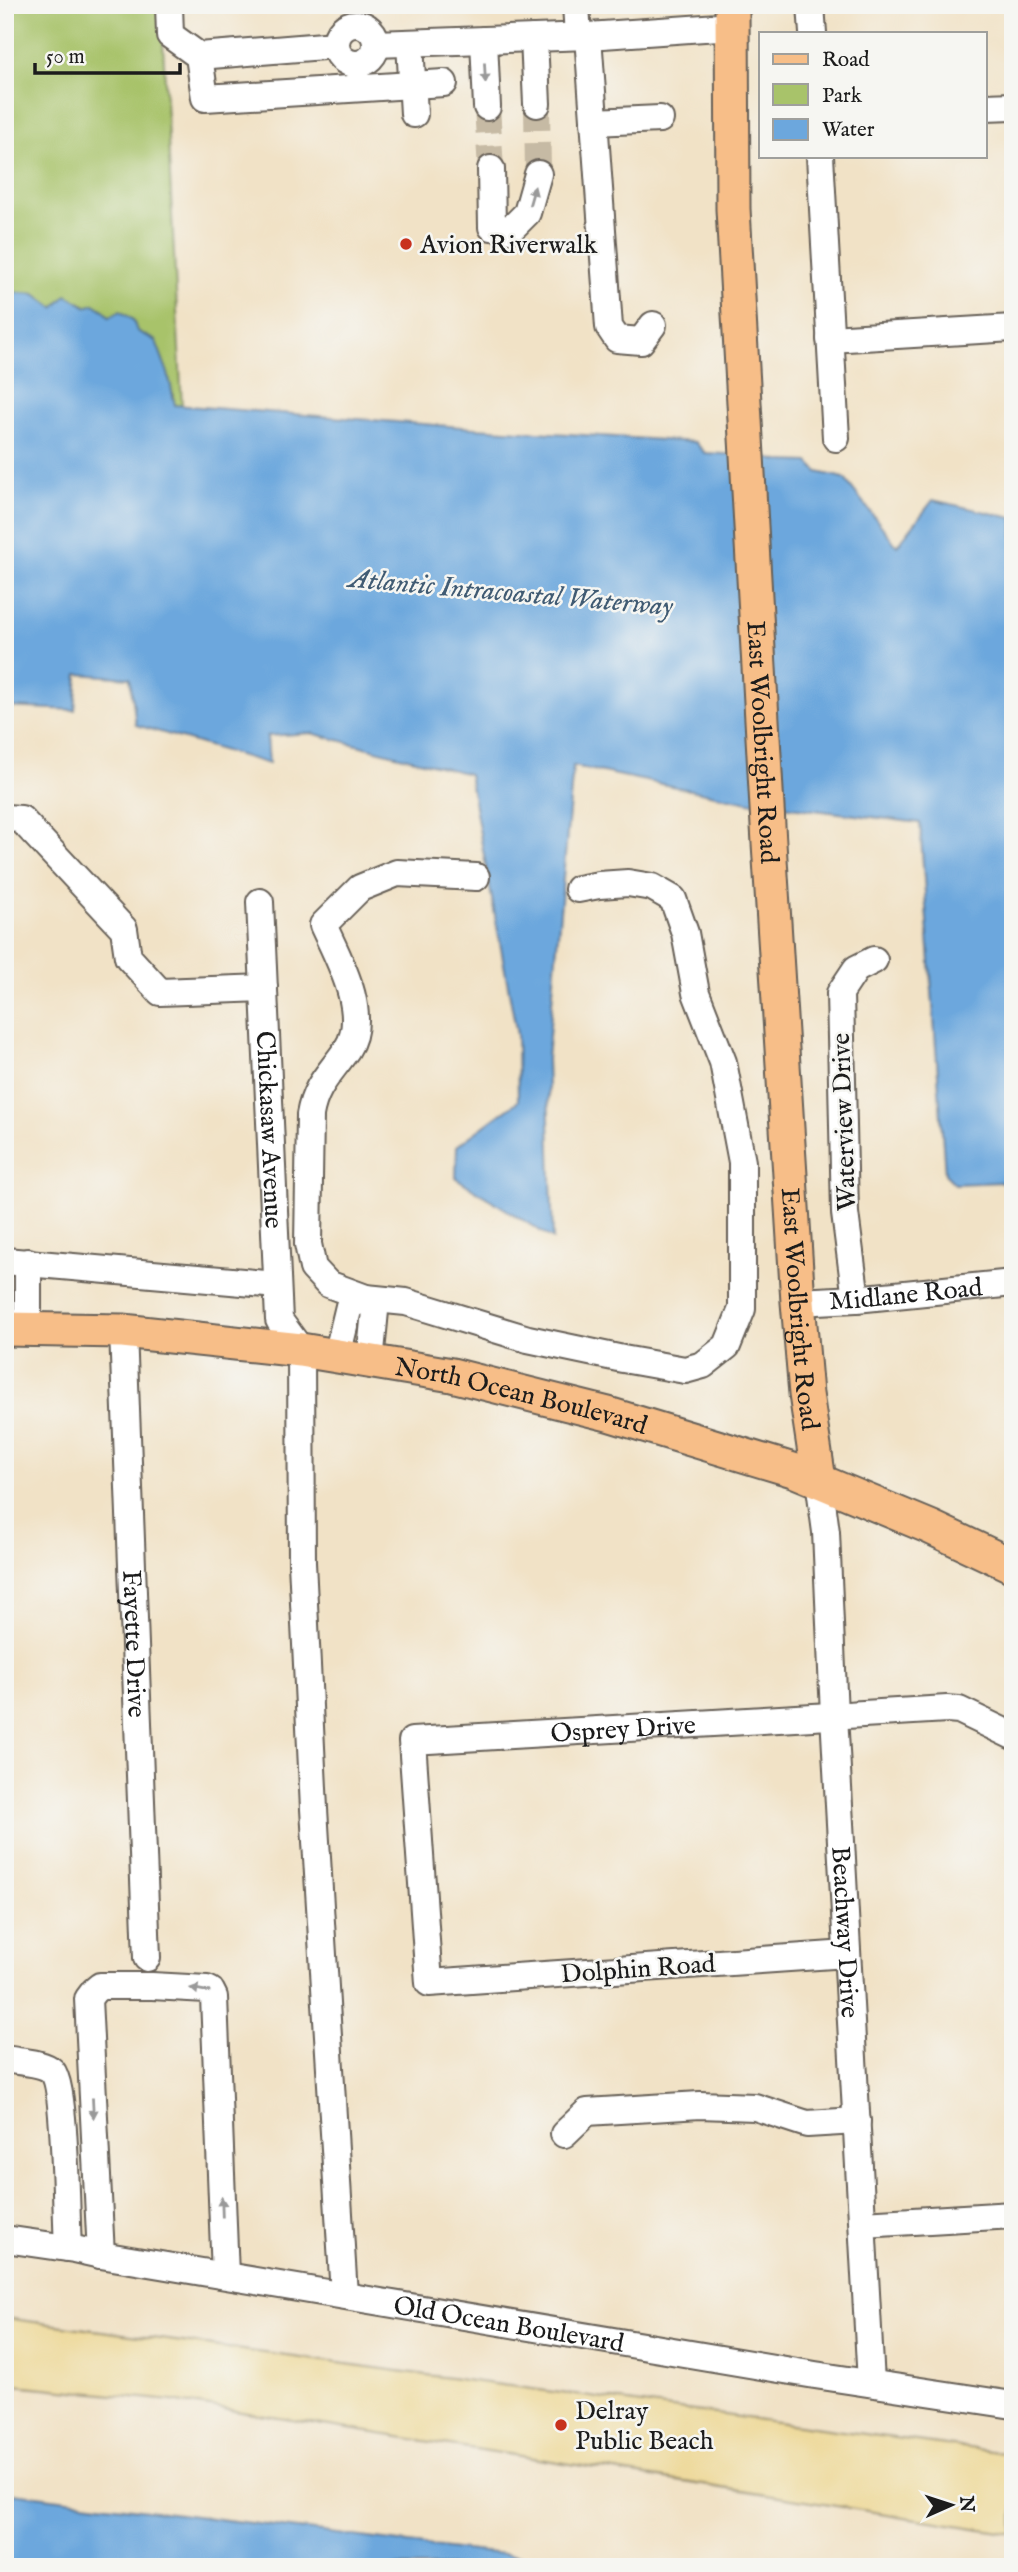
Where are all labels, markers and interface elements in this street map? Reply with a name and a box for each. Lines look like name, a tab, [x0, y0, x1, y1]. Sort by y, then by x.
scale bar	[35, 32, 180, 76]
legend	[759, 32, 986, 158]
text: 50 m	[46, 44, 85, 71]
text: Road	[822, 47, 870, 74]
one-way arrow	[480, 62, 491, 84]
text: Park	[822, 83, 863, 110]
text: Water	[822, 117, 875, 144]
one-way arrow	[527, 185, 538, 207]
place label: Avion Riverwalk	[419, 229, 599, 262]
marker: Avion Riverwalk	[398, 236, 414, 252]
water label: Atlantic Intracoastal Waterway	[344, 562, 675, 625]
street label: East Woolbright Road	[738, 620, 785, 865]
street label: Chickasaw Avenue	[248, 1030, 290, 1230]
street label: Waterview Drive	[825, 1032, 864, 1212]
street label: East Woolbright Road	[773, 1187, 826, 1433]
street label: Midlane Road	[828, 1271, 984, 1318]
street label: North Ocean Boulevard	[392, 1351, 651, 1443]
street label: Fayette Drive	[114, 1569, 153, 1718]
street label: Osprey Drive	[550, 1709, 697, 1751]
street label: Beachway Drive	[823, 1845, 866, 2019]
street label: Dolphin Road	[560, 1948, 717, 1991]
one-way arrow	[189, 1984, 211, 1995]
one-way arrow	[88, 2097, 99, 2119]
one-way arrow	[217, 2196, 228, 2218]
street label: Old Ocean Boulevard	[391, 2289, 627, 2361]
place label: Delray Public Beach	[575, 2395, 714, 2458]
marker: Delray Public Beach	[553, 2417, 569, 2433]
north arrow	[916, 2470, 986, 2540]
text: N	[954, 2494, 978, 2514]

